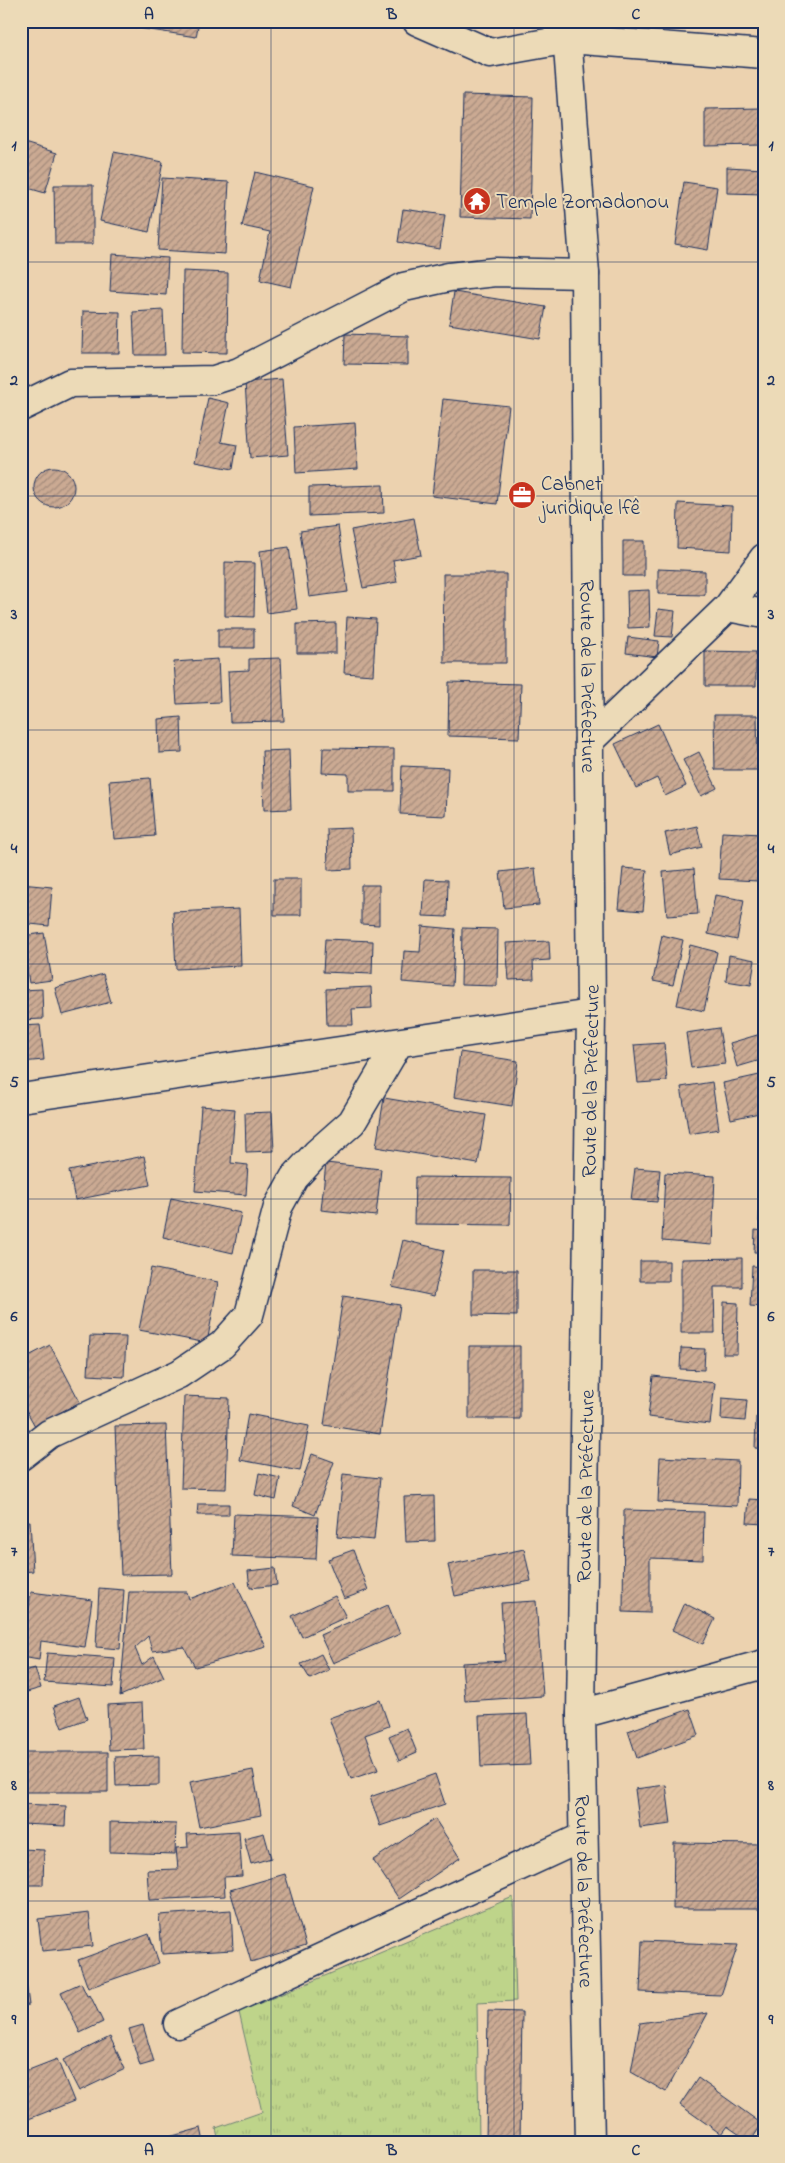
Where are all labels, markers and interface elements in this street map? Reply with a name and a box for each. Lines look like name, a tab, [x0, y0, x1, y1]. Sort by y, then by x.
text: A	[144, 3, 154, 27]
text: B	[386, 3, 398, 27]
text: C	[632, 3, 641, 27]
text: 1	[11, 134, 17, 158]
text: 1	[768, 134, 774, 158]
temple icon: Temple Zomadonou	[462, 186, 492, 216]
place label: Temple Zomadonou	[496, 188, 669, 218]
text: 2	[9, 369, 18, 393]
text: 2	[766, 369, 775, 393]
place label: Cabnet juridique lfê	[538, 470, 640, 524]
office icon: Cabnet juridique lfê	[507, 480, 537, 510]
street label: Route de la Préfecture	[570, 580, 602, 774]
text: 3	[10, 603, 18, 627]
text: 3	[767, 603, 775, 627]
text: 4	[10, 837, 18, 861]
text: 4	[767, 837, 775, 861]
street label: Route de la Préfecture	[575, 984, 609, 1178]
text: 5	[9, 1071, 19, 1095]
text: 5	[766, 1071, 776, 1095]
text: 6	[9, 1305, 18, 1329]
text: 6	[766, 1305, 775, 1329]
street label: Route de la Préfecture	[570, 1389, 604, 1583]
text: 7	[11, 1540, 18, 1564]
text: 7	[768, 1540, 775, 1564]
text: 8	[10, 1774, 17, 1798]
text: 8	[767, 1774, 774, 1798]
street label: Route de la Préfecture	[566, 1794, 600, 1989]
text: 9	[11, 2008, 17, 2032]
text: 9	[768, 2008, 774, 2032]
text: A	[144, 2139, 154, 2163]
text: B	[386, 2139, 398, 2163]
text: C	[632, 2139, 641, 2163]

